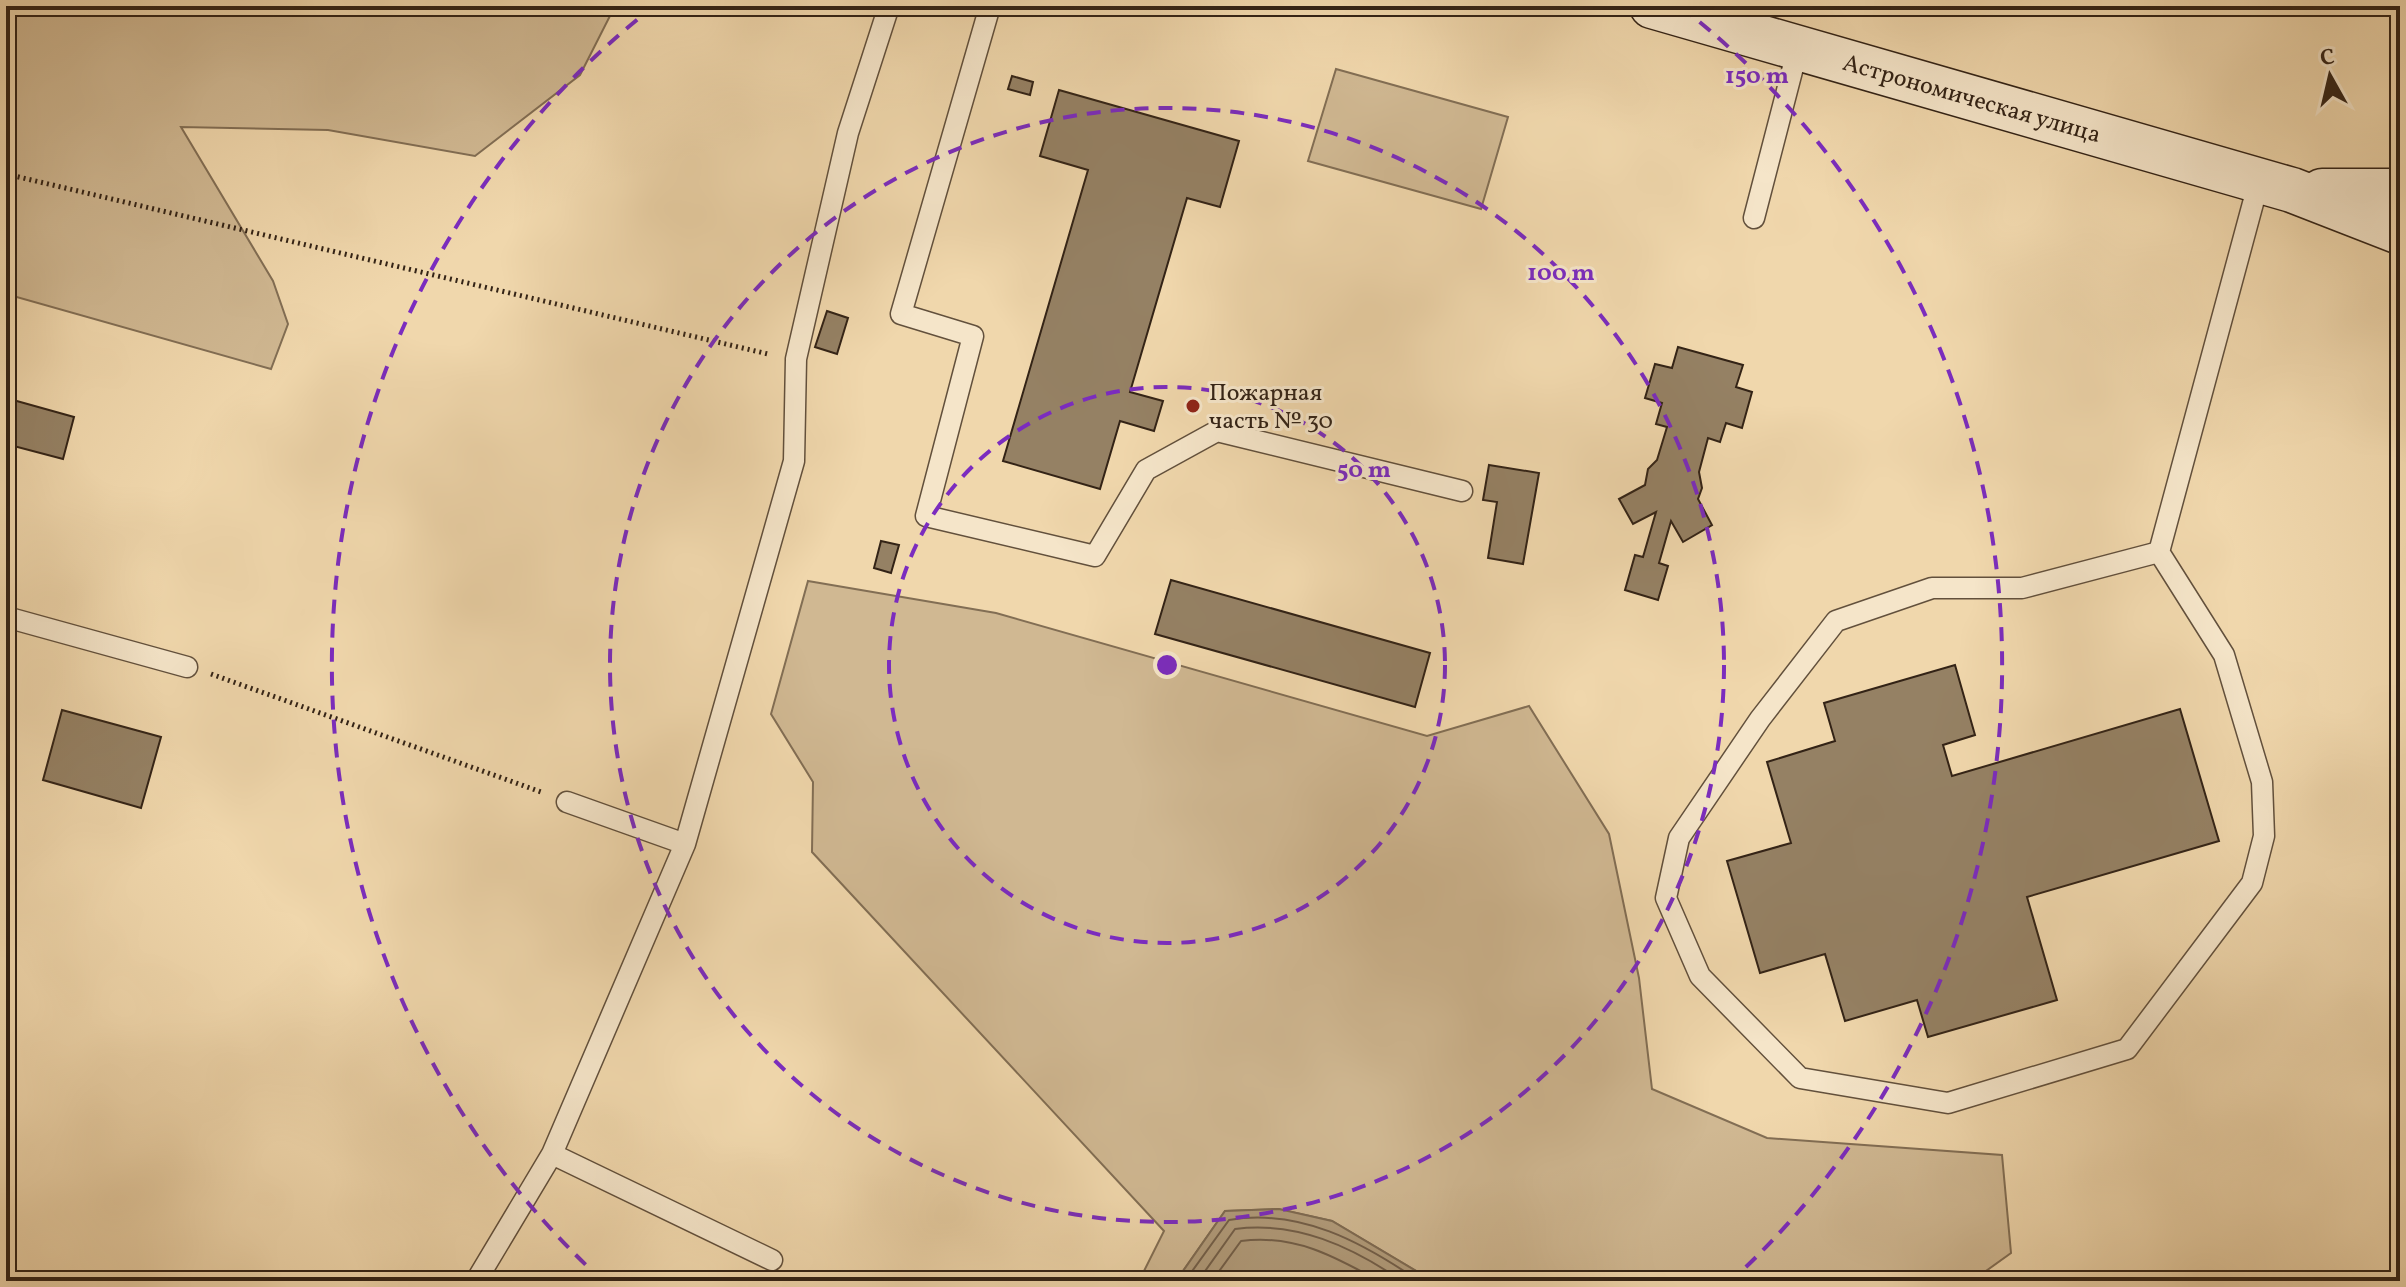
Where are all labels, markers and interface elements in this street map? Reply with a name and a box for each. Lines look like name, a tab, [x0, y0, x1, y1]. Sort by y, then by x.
north arrow	[2290, 36, 2370, 116]
text: С	[2318, 42, 2337, 75]
street label: Астрономическая улица	[1838, 47, 2104, 153]
text: 150 m	[1725, 60, 1789, 94]
text: 100 m	[1527, 257, 1595, 291]
place label: Пожарная часть № 30	[1209, 377, 1333, 439]
marker: Пожарная часть № 30	[1184, 397, 1202, 415]
text: 50 m	[1337, 454, 1391, 488]
centre of rings	[1153, 651, 1181, 679]

